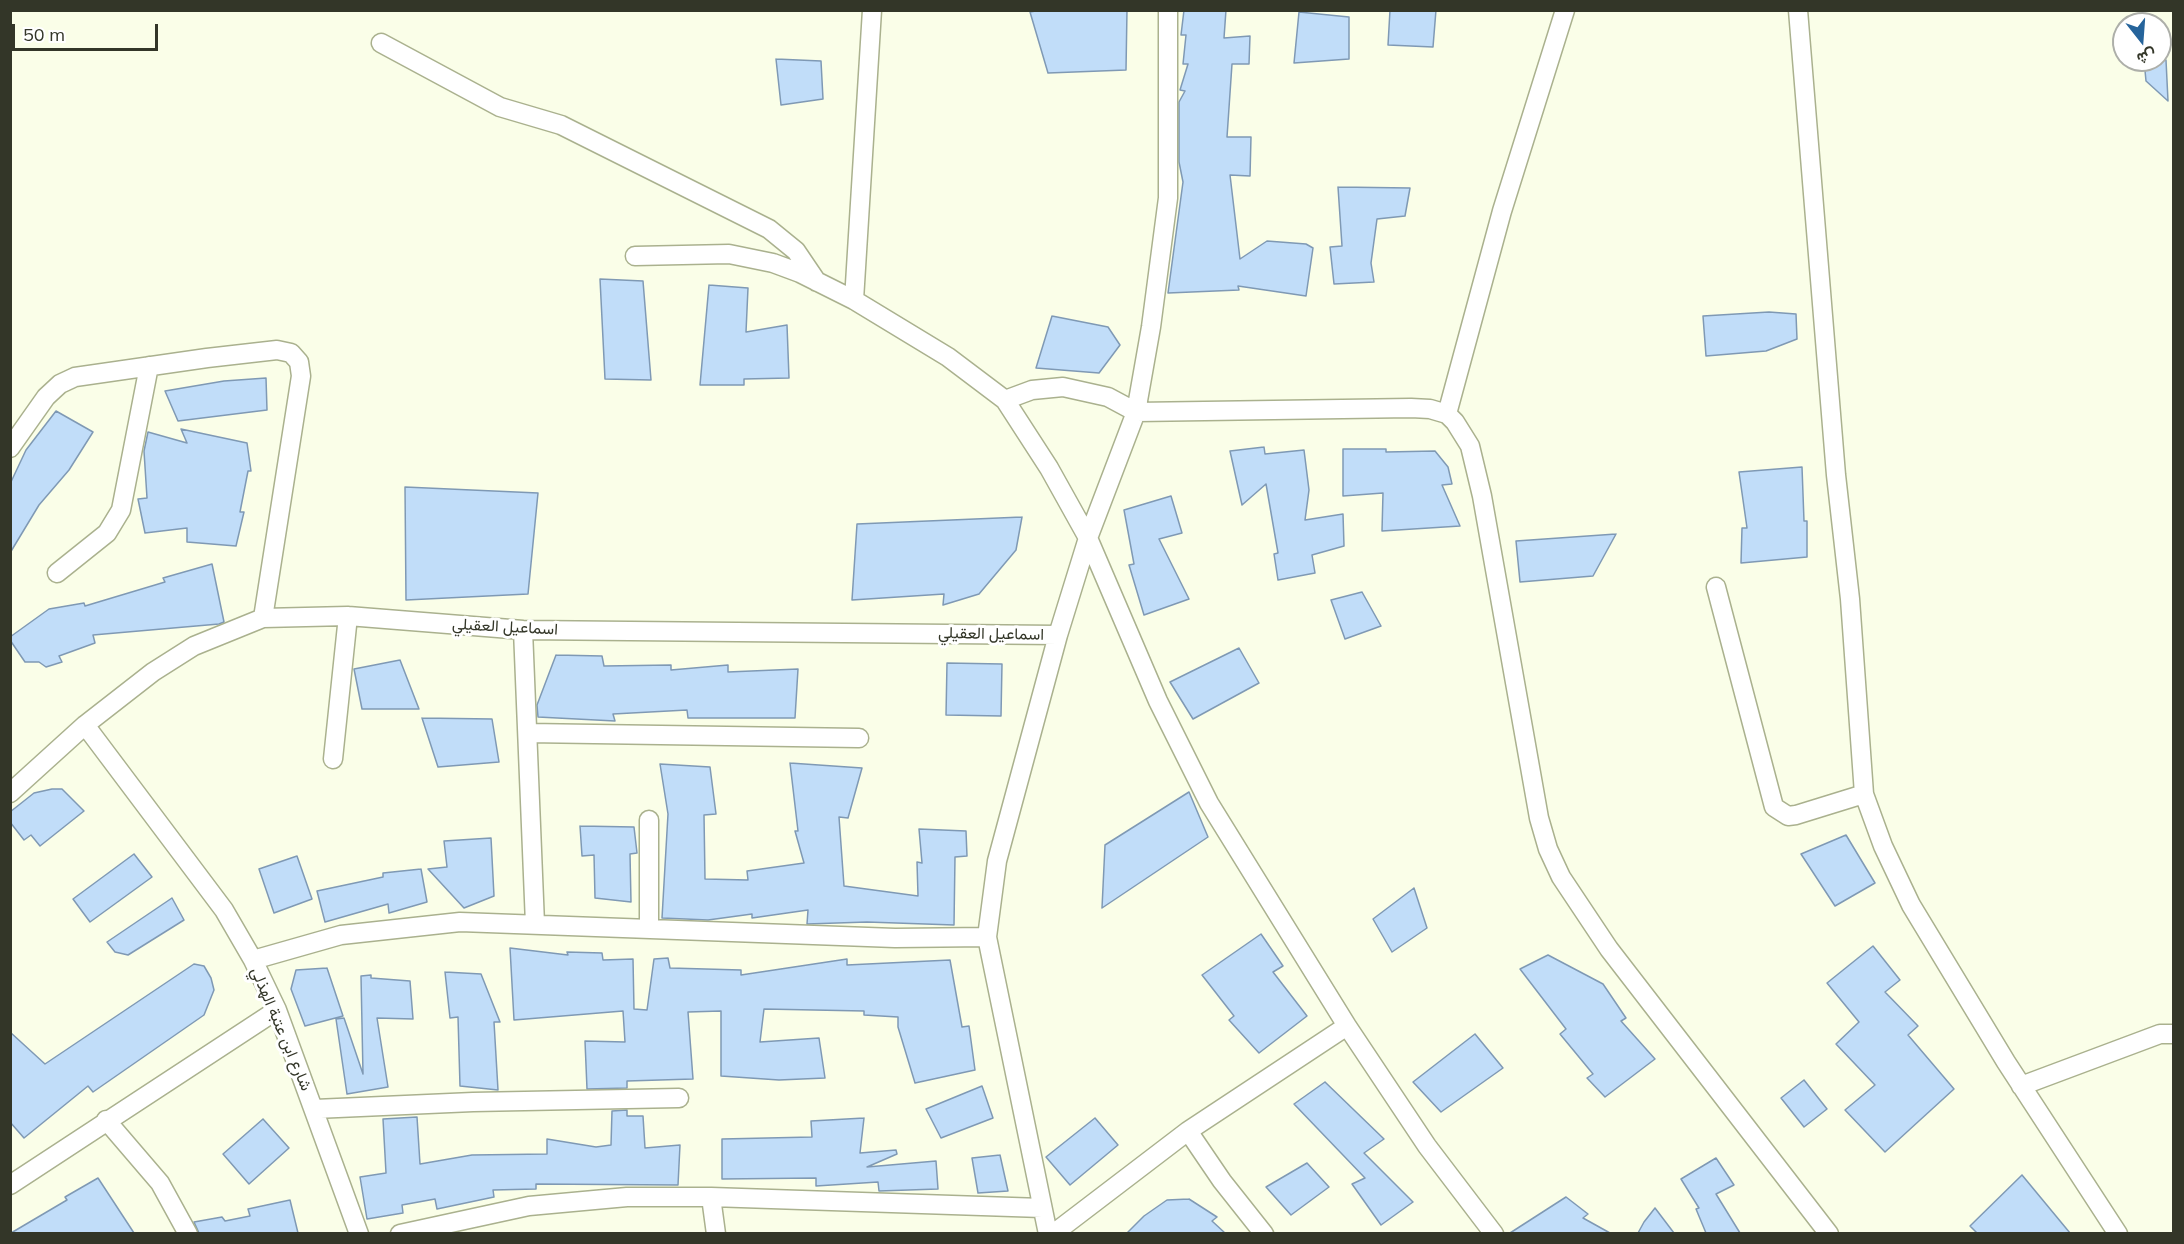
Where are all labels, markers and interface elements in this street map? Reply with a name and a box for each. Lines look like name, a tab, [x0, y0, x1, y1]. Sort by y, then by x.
scale bar	[15, 12, 160, 50]
north arrow	[2112, 12, 2172, 72]
text: 50 m	[23, 23, 65, 46]
text: ش	[2135, 45, 2159, 70]
street label: اسماعيل العقيلي	[452, 615, 558, 639]
street label: اسماعيل العقيلي	[938, 623, 1044, 645]
street label: شارع ابن عتبة الهذلي	[246, 964, 316, 1094]

